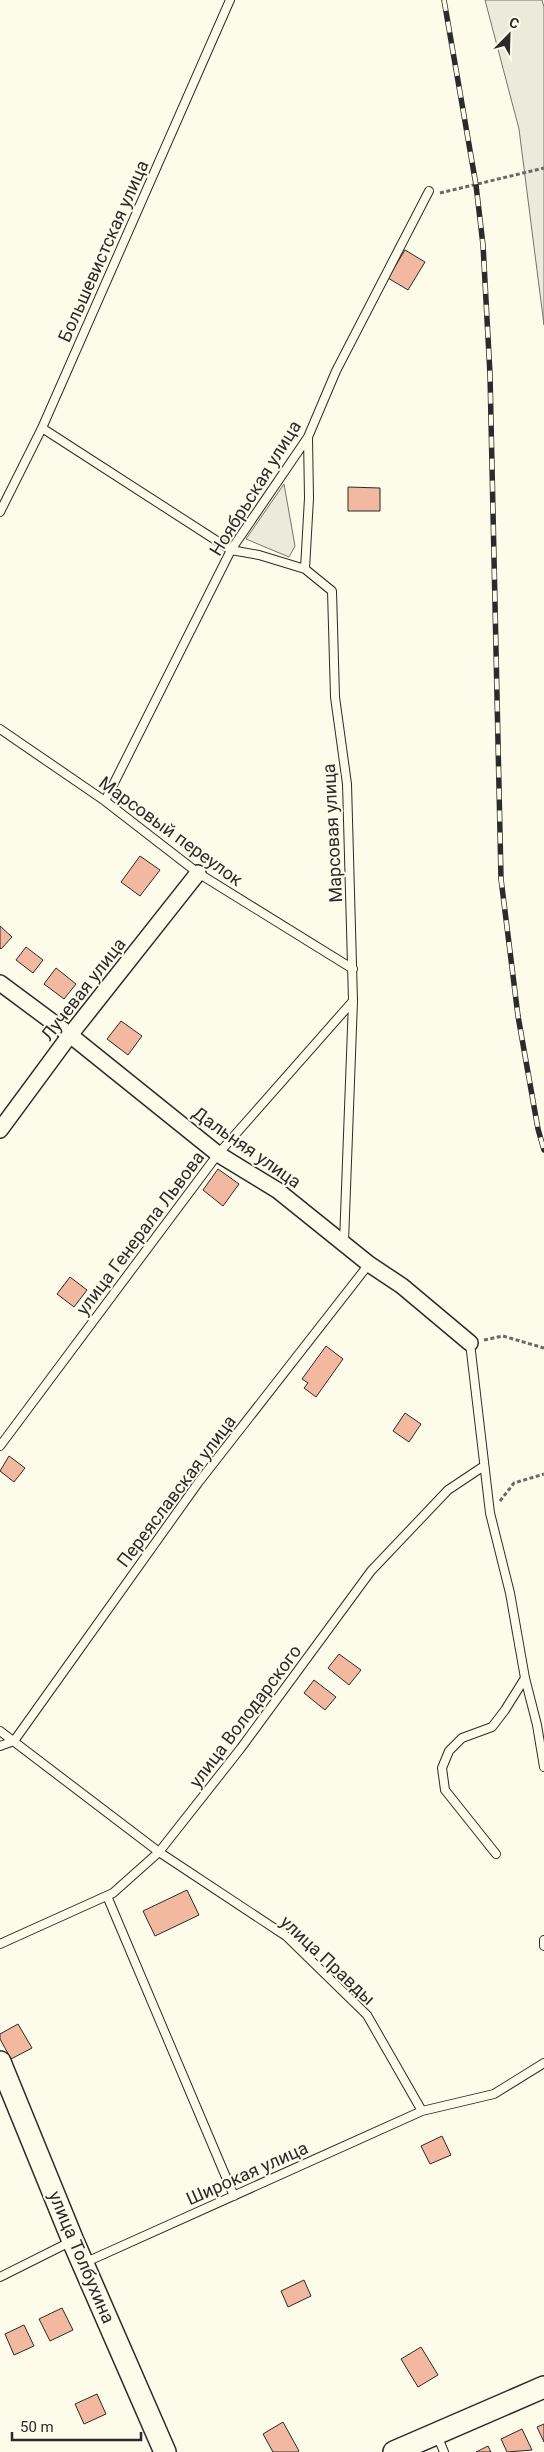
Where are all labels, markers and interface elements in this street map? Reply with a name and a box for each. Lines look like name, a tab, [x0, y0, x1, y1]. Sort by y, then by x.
north arrow	[484, 10, 534, 60]
text: С	[507, 14, 521, 32]
street label: Большевистская улица	[53, 157, 153, 345]
street label: Ноябрьская улица	[205, 417, 305, 559]
street label: Марсовая улица	[318, 763, 346, 903]
street label: Марсовый переулок	[95, 772, 247, 890]
street label: Лучевая улица	[36, 934, 130, 1044]
street label: Дальняя улица	[189, 1102, 305, 1192]
street label: улица Генерала Львова	[72, 1147, 208, 1319]
street label: Переяславская улица	[112, 1411, 240, 1571]
street label: улица Володарского	[185, 1641, 305, 1791]
street label: улица Правды	[276, 1911, 380, 2009]
street label: Широкая улица	[183, 2137, 311, 2209]
street label: улица Толбухина	[45, 2188, 119, 2326]
scale bar	[12, 2410, 141, 2442]
text: 50 m	[20, 2418, 54, 2436]

